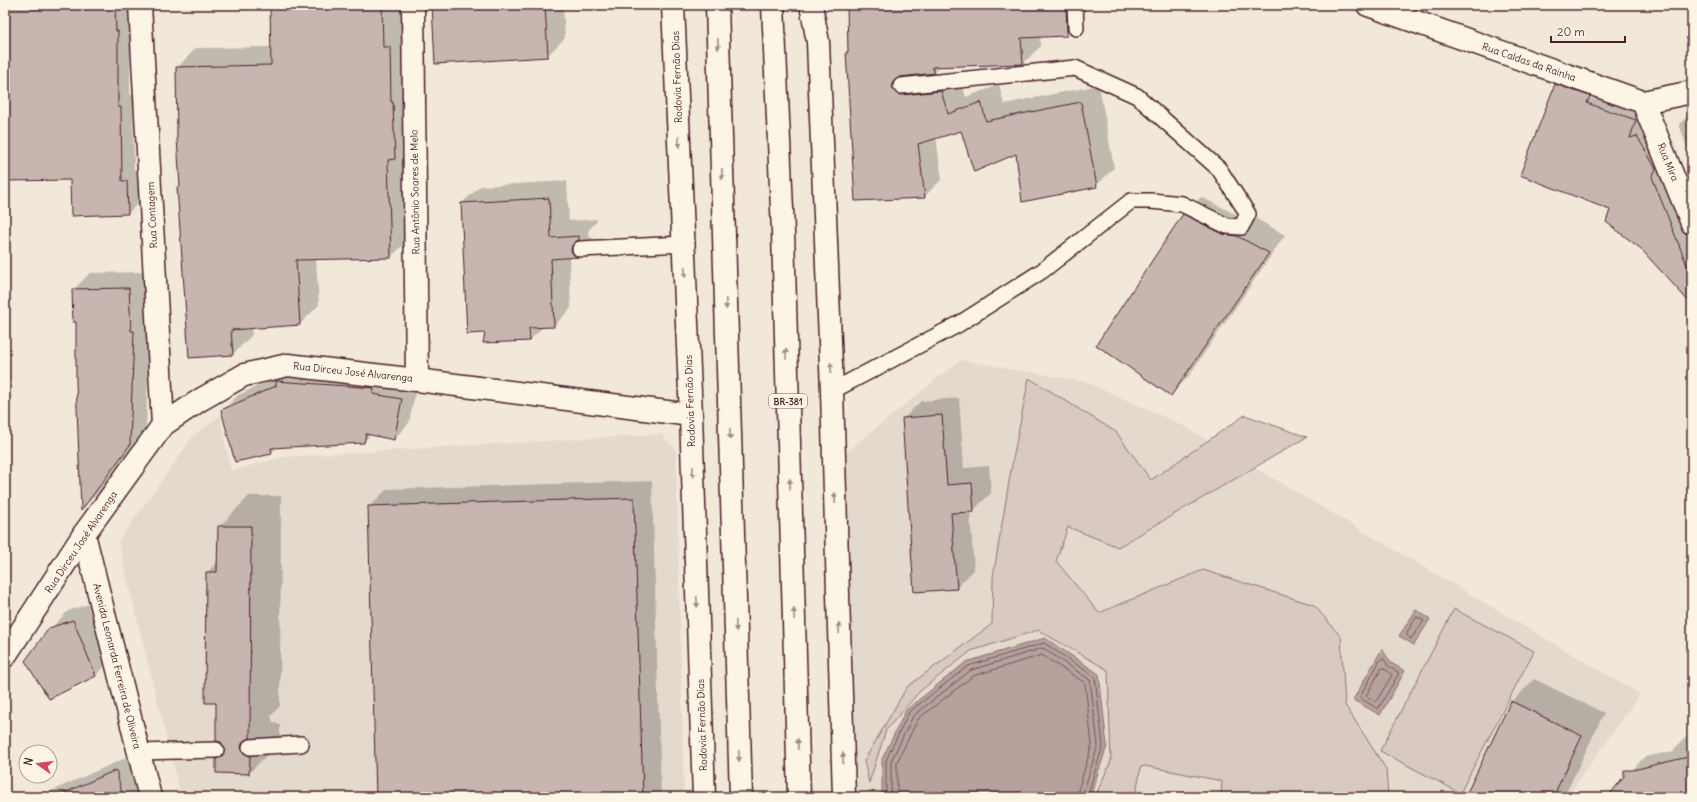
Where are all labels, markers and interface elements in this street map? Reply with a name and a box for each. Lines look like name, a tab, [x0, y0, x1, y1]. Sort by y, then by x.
scale bar	[1551, 18, 1625, 44]
text: 20 m	[1557, 24, 1585, 39]
street label: Rodovia Fernão Dias	[669, 30, 685, 123]
one-way arrow	[715, 38, 721, 51]
street label: Rua Caldas da Rainha	[1480, 40, 1578, 84]
street label: Rua Antônio Soares de Melo	[407, 129, 423, 255]
one-way arrow	[676, 136, 683, 148]
street label: Rua Mira	[1654, 141, 1682, 183]
one-way arrow	[719, 168, 725, 181]
street label: Rua Contagem	[144, 181, 160, 249]
one-way arrow	[682, 266, 688, 279]
one-way arrow	[723, 298, 729, 311]
one-way arrow	[783, 348, 790, 360]
street label: Rodovia Fernão Dias	[682, 354, 698, 447]
street label: Rua Dirceu José Alvarenga	[292, 359, 414, 385]
one-way arrow	[828, 361, 834, 374]
road number: BR-381	[769, 394, 807, 408]
one-way arrow	[727, 428, 733, 441]
one-way arrow	[690, 466, 696, 479]
one-way arrow	[787, 477, 793, 490]
street label: Rua Dirceu José Alvarenga	[42, 488, 120, 596]
one-way arrow	[832, 491, 838, 504]
street label: Avenida Leonarda Ferreira de Oliveira	[90, 582, 144, 750]
one-way arrow	[694, 596, 701, 608]
one-way arrow	[791, 607, 797, 620]
one-way arrow	[732, 620, 739, 632]
one-way arrow	[836, 621, 842, 634]
street label: Rodovia Fernão Dias	[694, 678, 710, 771]
one-way arrow	[795, 737, 801, 750]
north arrow	[18, 744, 58, 784]
one-way arrow	[736, 750, 743, 762]
one-way arrow	[839, 752, 846, 764]
text: N	[21, 756, 36, 767]

